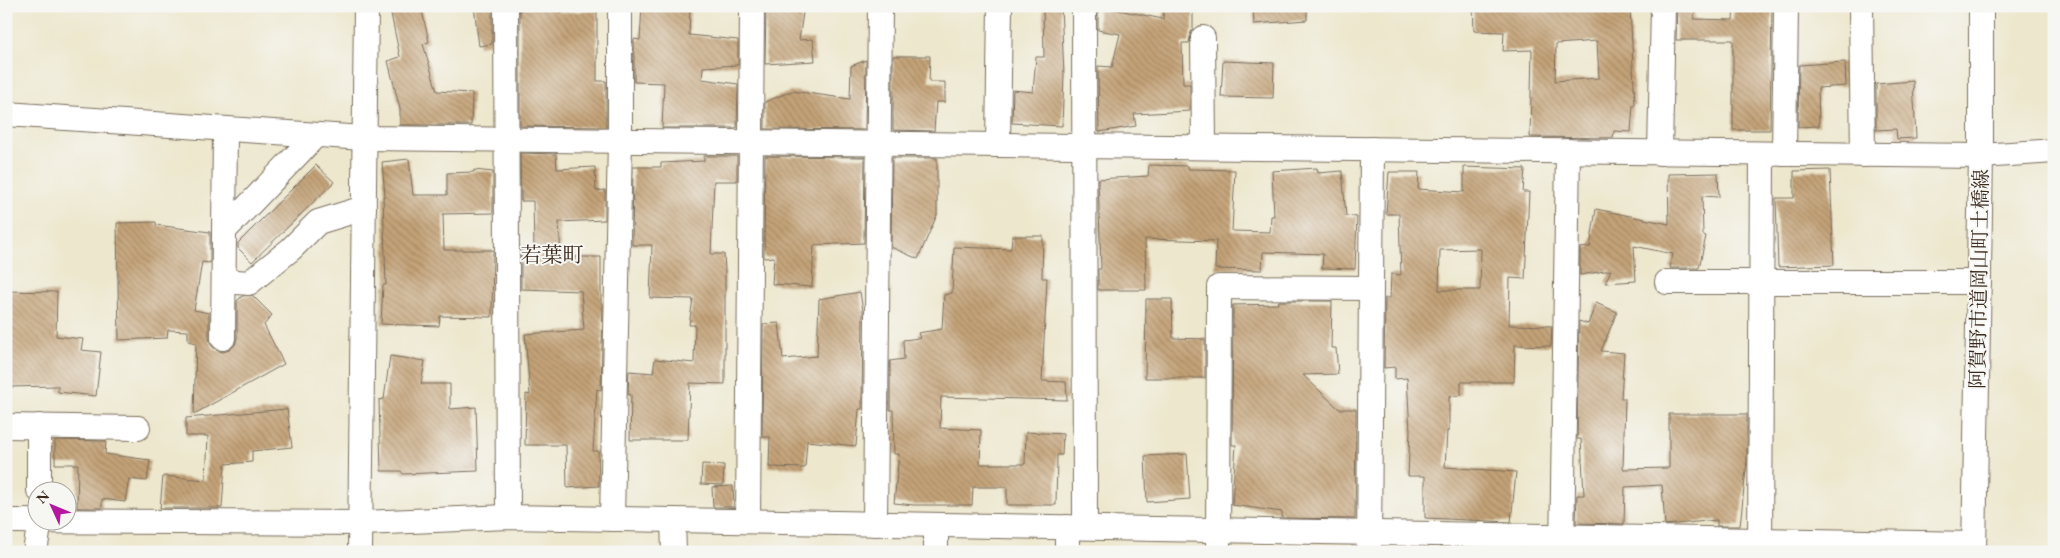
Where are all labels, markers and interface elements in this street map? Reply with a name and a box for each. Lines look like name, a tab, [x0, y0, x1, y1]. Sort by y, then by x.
street label: 阿賀野市道岡山町土橋線	[1964, 169, 1994, 389]
district label: 若葉町	[521, 241, 584, 268]
north arrow	[28, 480, 78, 530]
text: N	[32, 486, 54, 507]

